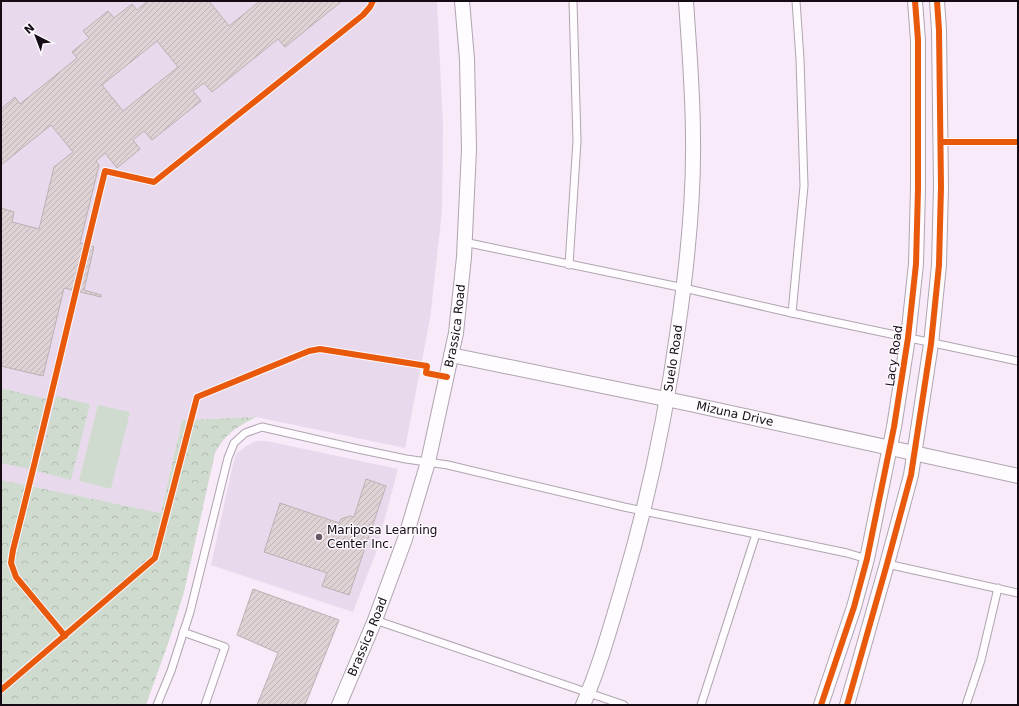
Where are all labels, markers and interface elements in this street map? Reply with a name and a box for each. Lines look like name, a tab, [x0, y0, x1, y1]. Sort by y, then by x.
north arrow	[16, 16, 56, 56]
text: N	[22, 21, 37, 37]
street label: Brassica Road	[442, 283, 468, 369]
street label: Suelo Road	[661, 324, 685, 393]
street label: Lacy Road	[883, 324, 905, 388]
street label: Mizuna Drive	[695, 399, 775, 429]
place label: Mariposa Learning Center Inc.	[327, 523, 437, 551]
marker: Mariposa Learning Center Inc.	[314, 532, 324, 542]
street label: Brassica Road	[345, 595, 390, 678]

